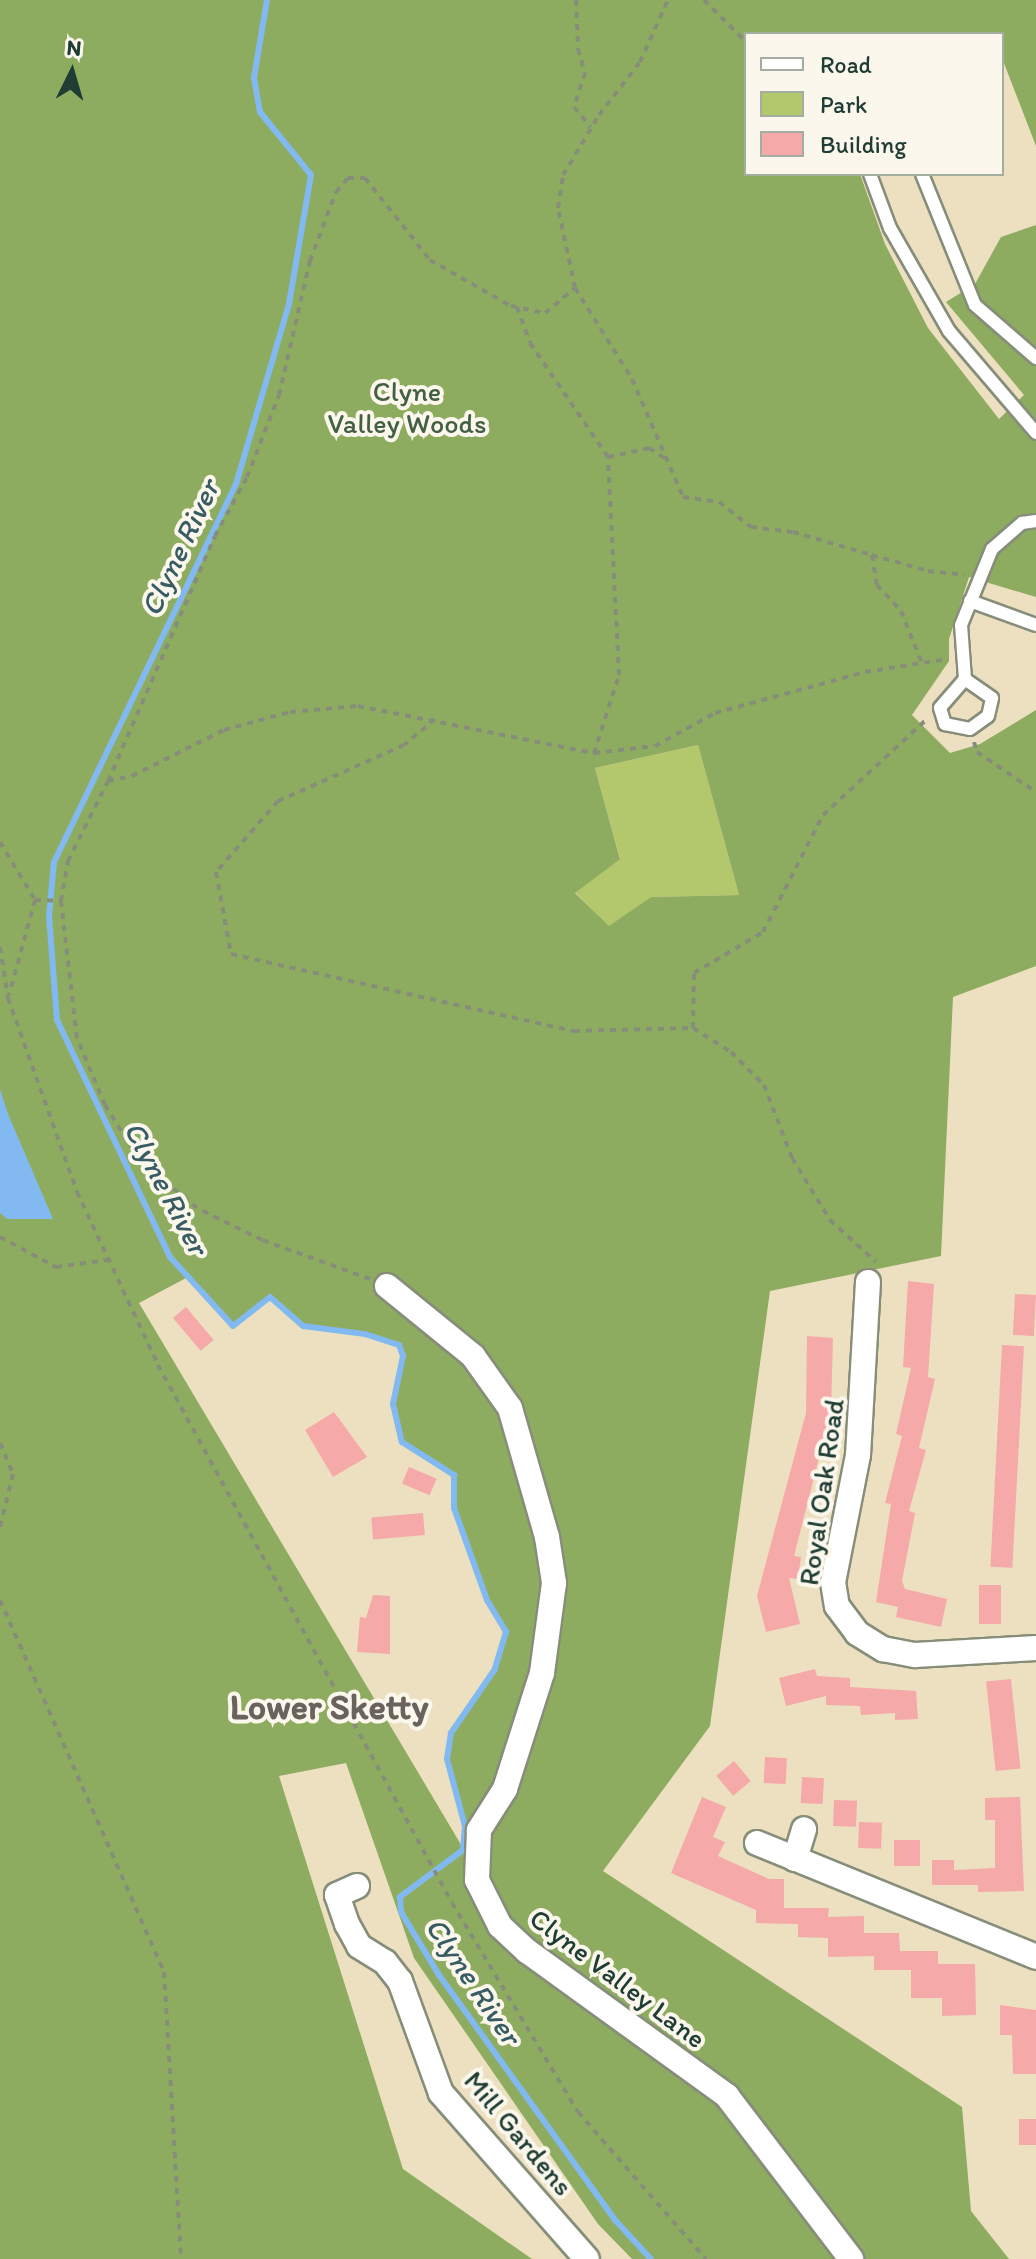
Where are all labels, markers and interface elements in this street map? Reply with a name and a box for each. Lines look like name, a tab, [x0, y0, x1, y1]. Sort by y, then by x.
north arrow	[32, 32, 112, 112]
legend	[744, 32, 1004, 176]
text: N	[66, 33, 83, 62]
text: Road	[820, 50, 872, 79]
text: Park	[820, 90, 867, 119]
text: Building	[820, 130, 907, 159]
park label: Clyne Valley Woods	[328, 374, 486, 440]
water label: Clyne River	[133, 475, 227, 621]
water label: Clyne River	[116, 1115, 216, 1261]
street label: Royal Oak Road	[791, 1397, 851, 1587]
district label: Lower Sketty	[230, 1685, 428, 1729]
street label: Clyne Valley Lane	[524, 1901, 712, 2055]
water label: Clyne River	[417, 1911, 529, 2051]
street label: Mill Gardens	[457, 2064, 581, 2202]

